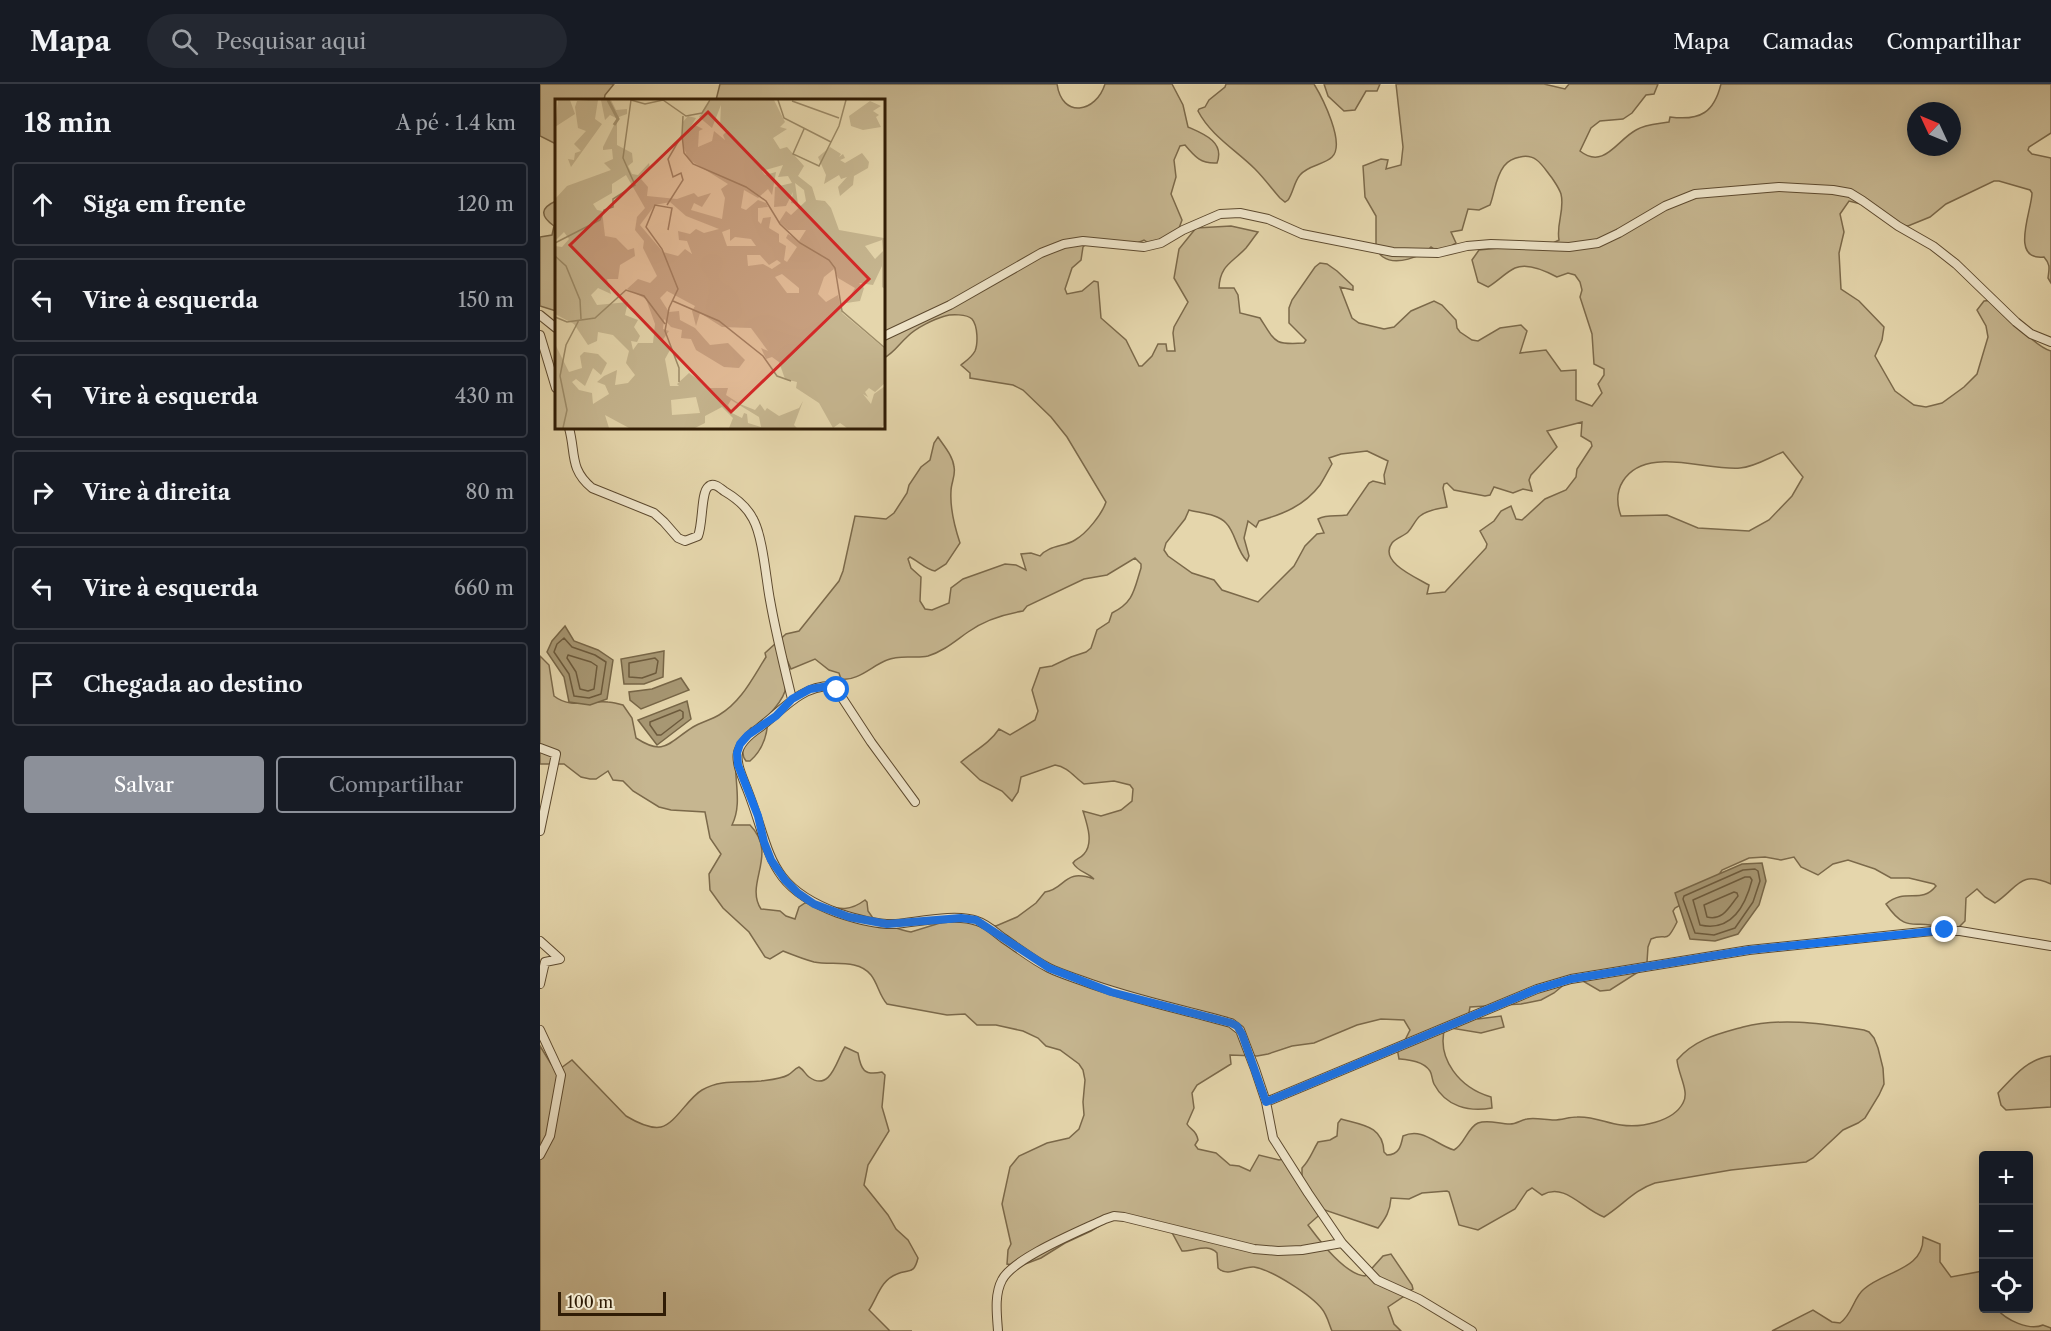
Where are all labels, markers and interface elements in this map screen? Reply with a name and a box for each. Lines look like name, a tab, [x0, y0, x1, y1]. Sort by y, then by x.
search box	[147, 14, 567, 68]
text: Mapa	[30, 24, 111, 58]
icon: search	[168, 25, 201, 58]
text: Pesquisar aqui	[216, 28, 366, 55]
text: Mapa	[1673, 29, 1729, 54]
text: Camadas	[1762, 29, 1853, 54]
text: Compartilhar	[1886, 29, 2021, 54]
inset map	[555, 99, 885, 429]
north arrow	[1907, 102, 1961, 156]
text: 18 min	[24, 107, 111, 139]
text: A pé · 1.4 km	[396, 111, 516, 135]
icon: ahead	[26, 188, 59, 221]
text: Siga em frente	[83, 191, 246, 218]
text: 120 m	[457, 192, 514, 216]
icon: left	[26, 284, 59, 317]
text: Vire à esquerda	[83, 287, 258, 314]
text: 150 m	[458, 288, 514, 312]
icon: left	[26, 380, 59, 413]
text: Vire à esquerda	[83, 383, 258, 410]
text: 430 m	[455, 384, 514, 408]
icon: right	[26, 476, 59, 509]
text: Vire à direita	[83, 479, 230, 506]
text: 80 m	[466, 480, 514, 504]
icon: left	[26, 572, 59, 605]
text: Vire à esquerda	[83, 575, 258, 602]
text: 660 m	[454, 576, 514, 600]
icon: arrive	[26, 668, 59, 701]
text: Chegada ao destino	[83, 671, 303, 698]
route start	[823, 676, 849, 702]
button: Salvar	[24, 756, 264, 813]
button: Compartilhar	[276, 756, 516, 813]
route end	[1931, 916, 1957, 942]
map controls	[1979, 1151, 2033, 1313]
button: +	[1979, 1151, 2033, 1205]
button: −	[1979, 1205, 2033, 1259]
button: locate	[1979, 1259, 2033, 1313]
scale bar	[558, 1289, 666, 1316]
text: 100 m	[567, 1292, 613, 1312]

